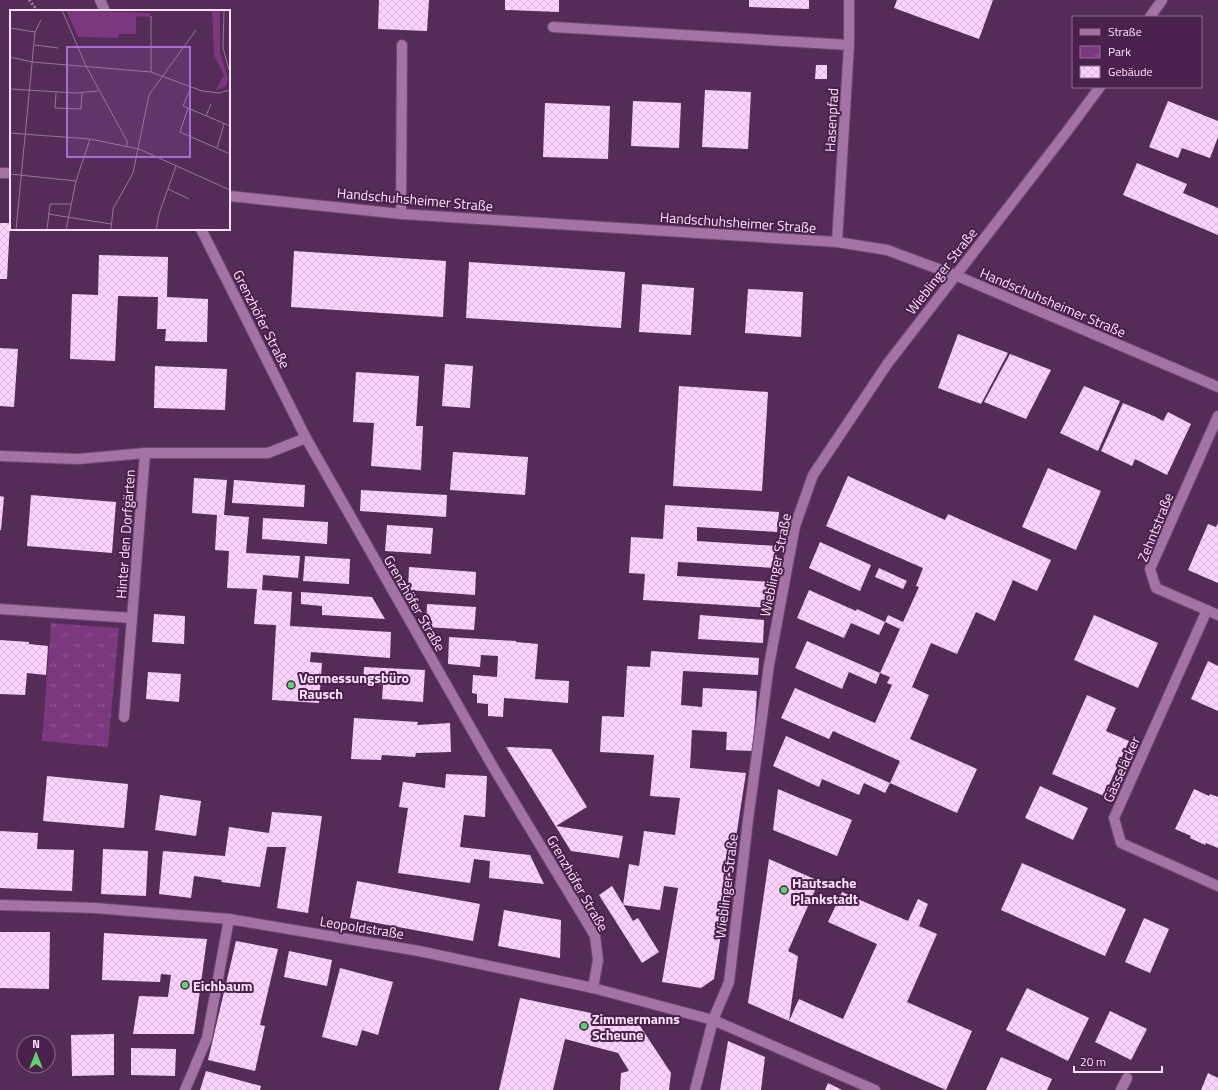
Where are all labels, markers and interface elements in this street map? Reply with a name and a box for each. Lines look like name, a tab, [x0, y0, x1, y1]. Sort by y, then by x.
inset map	[10, 10, 230, 230]
legend	[1072, 16, 1202, 88]
text: Straße	[1108, 22, 1142, 41]
text: Park	[1108, 42, 1131, 61]
text: Gebäude	[1108, 62, 1153, 81]
street label: Hasenpfad	[819, 87, 843, 153]
street label: Handschuhsheimer Straße	[336, 182, 494, 216]
street label: Handschuhsheimer Straße	[659, 206, 817, 238]
street label: Wieblinger Straße	[900, 223, 982, 319]
street label: Handschuhsheimer Straße	[977, 262, 1129, 342]
street label: Grenzhöfer Straße	[228, 266, 296, 372]
street label: Hinter den Dorfgärten	[110, 469, 140, 599]
street label: Zehntstraße	[1132, 489, 1178, 565]
street label: Wieblinger Straße	[754, 511, 796, 619]
street label: Grenzhöfer Straße	[379, 551, 451, 655]
place label: Vermessungsbüro Rausch	[299, 667, 409, 704]
marker: Vermessungsbüro Rausch	[286, 680, 296, 690]
street label: Gässeläcker	[1097, 732, 1145, 805]
street label: Grenzhöfer Straße	[542, 831, 614, 935]
street label: Wieblinger Straße	[709, 832, 743, 940]
place label: Hautsache Plankstadt	[792, 872, 858, 909]
marker: Hautsache Plankstadt	[779, 885, 789, 895]
street label: Leopoldstraße	[318, 910, 406, 944]
place label: Eichbaum	[193, 975, 253, 996]
marker: Eichbaum	[180, 980, 190, 990]
place label: Zimmermanns Scheune	[592, 1008, 680, 1045]
marker: Zimmermanns Scheune	[579, 1021, 589, 1031]
north arrow	[16, 1034, 56, 1074]
text: N	[32, 1036, 40, 1052]
scale bar	[1074, 1048, 1162, 1074]
text: 20 m	[1080, 1052, 1106, 1071]

